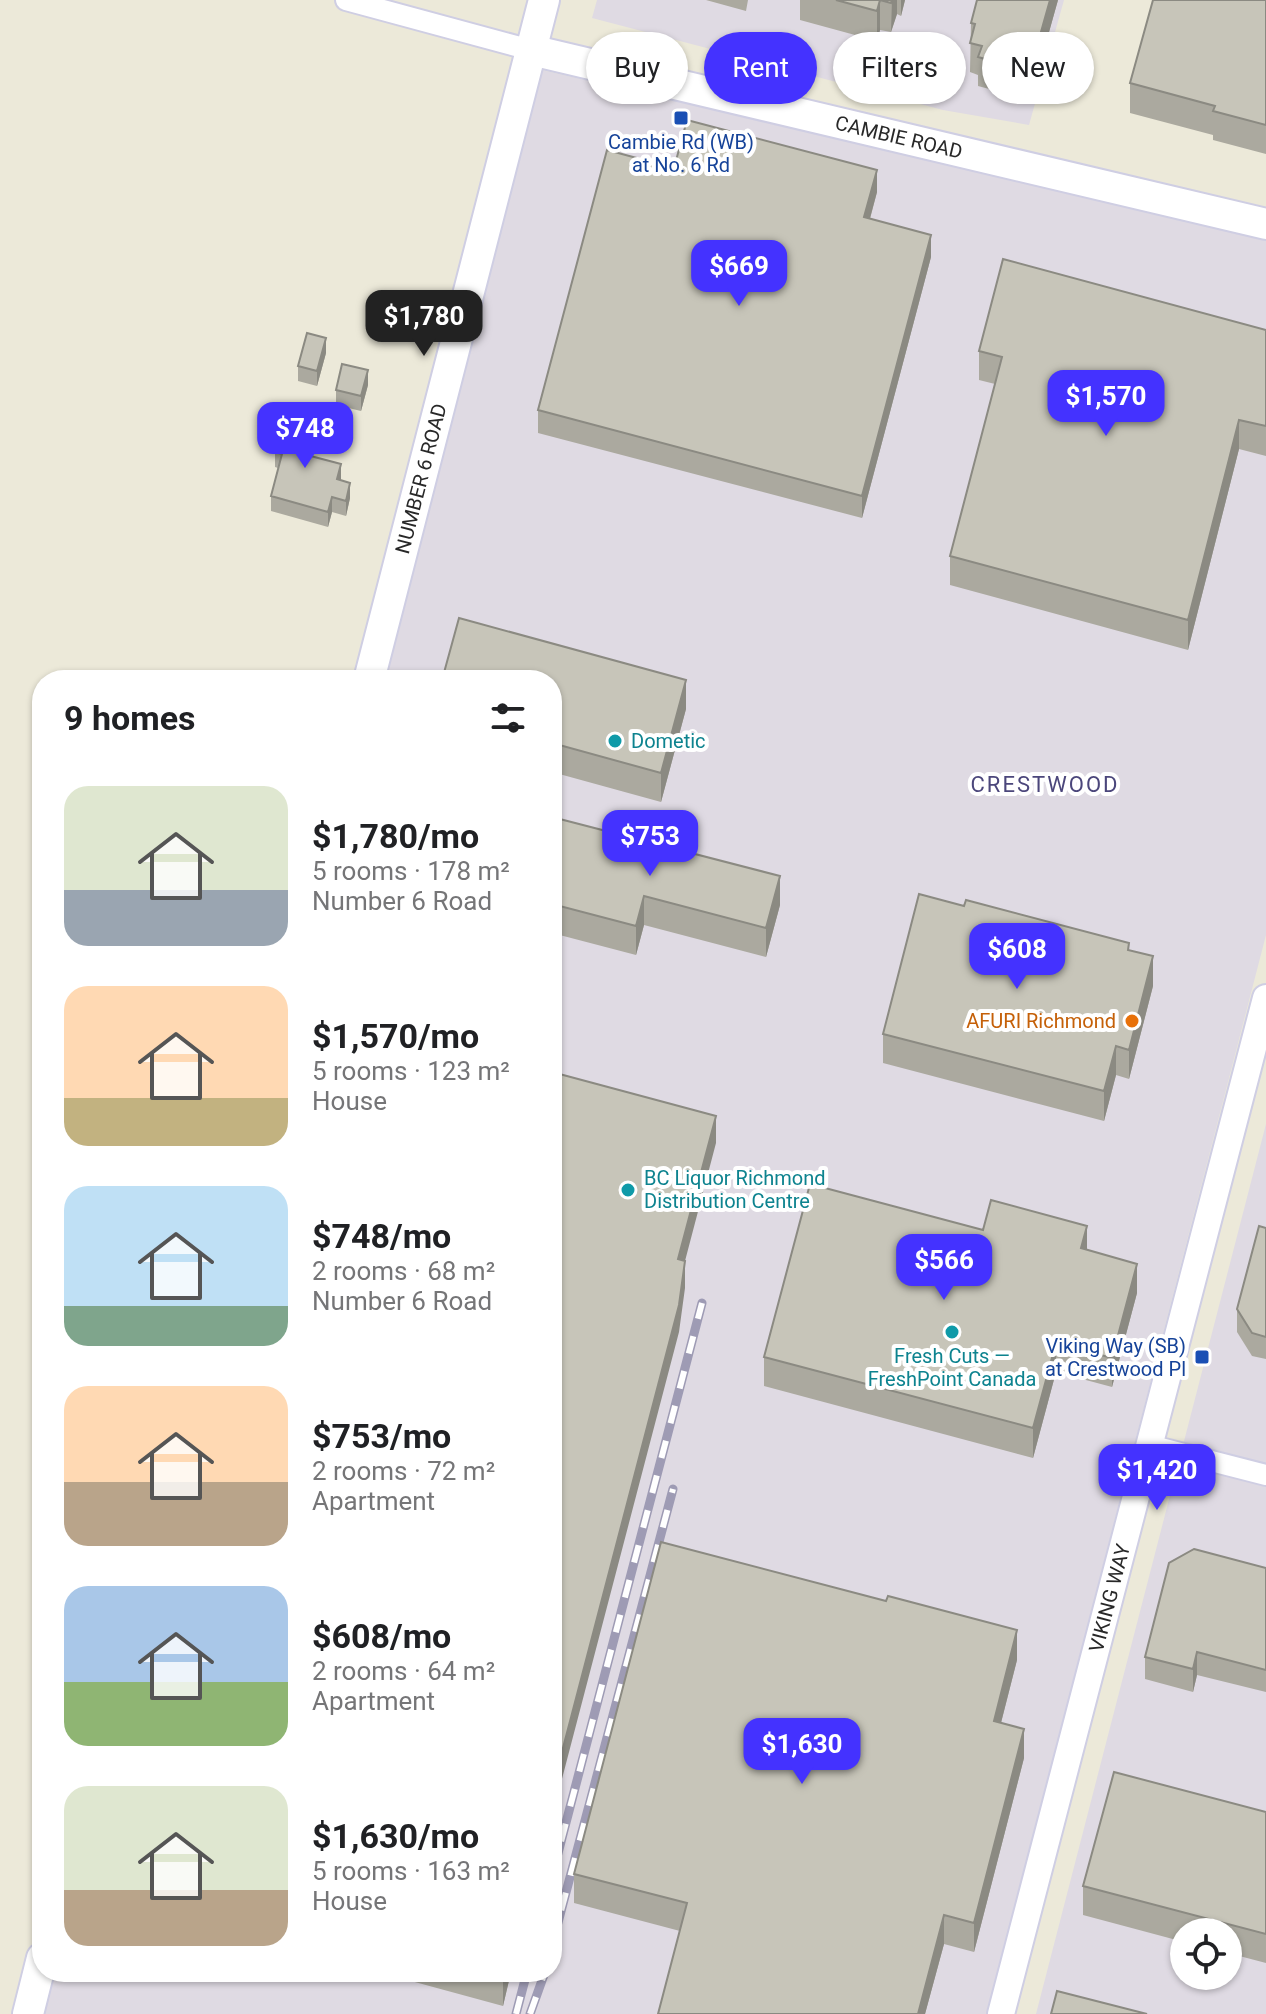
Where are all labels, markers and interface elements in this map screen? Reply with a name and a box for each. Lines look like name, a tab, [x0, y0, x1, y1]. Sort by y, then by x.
chip: Buy	[586, 32, 688, 104]
chip: Rent	[704, 32, 817, 104]
chip: Filters	[833, 32, 966, 104]
chip: New	[982, 32, 1094, 104]
marker: Cambie Rd (WB) at No. 6 Rd	[672, 109, 690, 127]
street label: CAMBIE ROAD	[833, 110, 965, 164]
place label: Cambie Rd (WB) at No. 6 Rd	[608, 130, 754, 177]
pin: $669	[692, 240, 786, 308]
text: $669	[709, 251, 769, 281]
pin: $1,780	[359, 290, 489, 358]
text: $1,780	[384, 301, 464, 331]
pin: $1,570	[1041, 370, 1171, 438]
text: $1,570	[1066, 381, 1146, 411]
street label: NUMBER 6 ROAD	[390, 401, 452, 556]
pin: $748	[258, 402, 352, 470]
text: $748	[275, 413, 335, 443]
icon: filters	[486, 696, 530, 740]
text: 9 homes	[64, 698, 195, 738]
place label: Dometic	[631, 729, 706, 753]
marker: Dometic	[606, 732, 624, 750]
district label: CRESTWOOD	[971, 772, 1119, 797]
pin: $753	[603, 810, 697, 878]
text: $1,780/mo	[312, 816, 479, 856]
icon: home	[128, 818, 224, 914]
text: $753	[620, 821, 680, 851]
text: 5 rooms · 178 m²	[312, 856, 510, 886]
text: Number 6 Road	[312, 886, 492, 916]
pin: $608	[970, 923, 1064, 991]
text: $608	[987, 934, 1047, 964]
place label: AFURI Richmond	[966, 1009, 1116, 1033]
marker: AFURI Richmond	[1123, 1012, 1141, 1030]
text: $1,570/mo	[312, 1016, 479, 1056]
icon: home	[128, 1018, 224, 1114]
text: 5 rooms · 123 m²	[312, 1056, 510, 1086]
text: House	[312, 1086, 387, 1116]
place label: BC Liquor Richmond Distribution Centre	[644, 1166, 826, 1213]
marker: BC Liquor Richmond Distribution Centre	[619, 1181, 637, 1199]
text: $748/mo	[312, 1216, 451, 1256]
icon: home	[128, 1218, 224, 1314]
pin: $566	[897, 1234, 991, 1302]
text: $566	[914, 1245, 974, 1275]
text: 2 rooms · 68 m²	[312, 1256, 495, 1286]
text: Number 6 Road	[312, 1286, 492, 1316]
marker: Fresh Cuts — FreshPoint Canada	[943, 1323, 961, 1341]
place label: Viking Way (SB) at Crestwood Pl	[1045, 1334, 1186, 1381]
place label: Fresh Cuts — FreshPoint Canada	[868, 1344, 1036, 1391]
marker: Viking Way (SB) at Crestwood Pl	[1193, 1348, 1211, 1366]
text: $753/mo	[312, 1416, 451, 1456]
icon: home	[128, 1418, 224, 1514]
pin: $1,420	[1092, 1444, 1222, 1512]
text: $1,420	[1117, 1455, 1197, 1485]
text: 2 rooms · 72 m²	[312, 1456, 495, 1486]
text: Apartment	[312, 1486, 435, 1516]
street label: VIKING WAY	[1084, 1541, 1135, 1654]
text: $608/mo	[312, 1616, 451, 1656]
icon: home	[128, 1618, 224, 1714]
text: 2 rooms · 64 m²	[312, 1656, 495, 1686]
text: Apartment	[312, 1686, 435, 1716]
pin: $1,630	[737, 1718, 867, 1786]
text: $1,630	[762, 1729, 842, 1759]
text: $1,630/mo	[312, 1816, 479, 1856]
icon: home	[128, 1818, 224, 1914]
text: 5 rooms · 163 m²	[312, 1856, 510, 1886]
text: House	[312, 1886, 387, 1916]
map controls	[1170, 1918, 1242, 1990]
button: locate	[1170, 1918, 1242, 1990]

